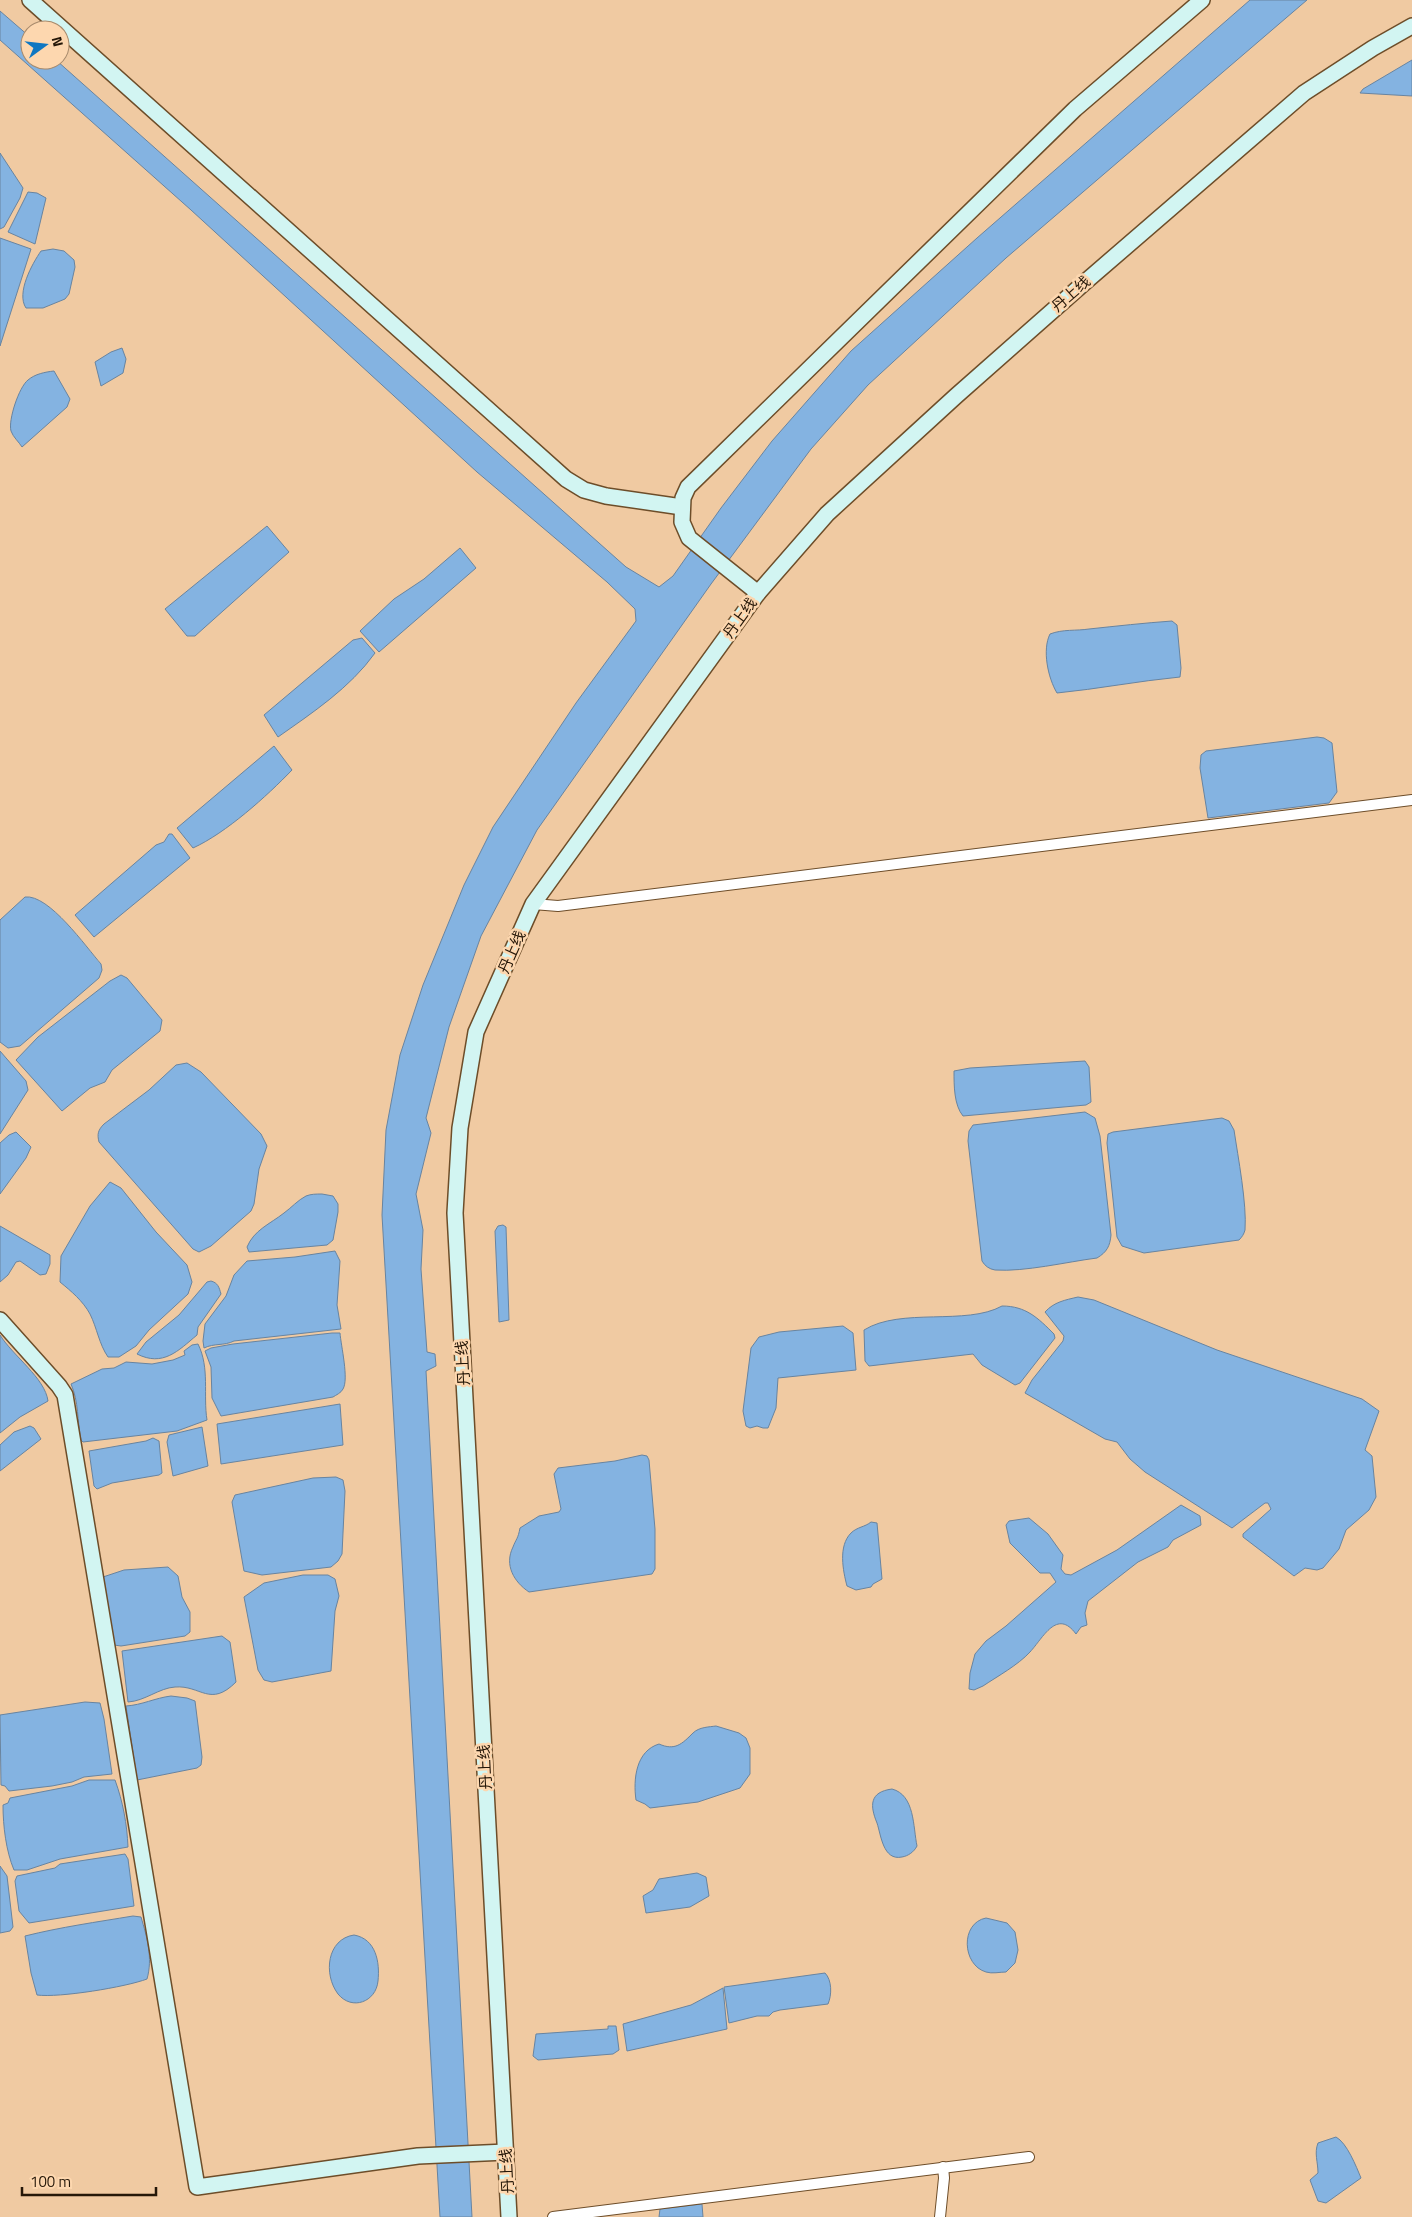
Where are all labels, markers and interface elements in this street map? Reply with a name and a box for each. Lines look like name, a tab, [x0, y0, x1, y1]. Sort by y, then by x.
north arrow	[20, 20, 70, 70]
text: N	[47, 34, 69, 49]
street label: 丹上线	[1046, 270, 1095, 317]
street label: 丹上线	[717, 593, 762, 643]
street label: 丹上线	[492, 927, 531, 977]
street label: 丹上线	[450, 1340, 475, 1386]
street label: 丹上线	[472, 1744, 497, 1790]
street label: 丹上线	[494, 2148, 519, 2194]
scale bar	[22, 2164, 156, 2196]
text: 100 m	[30, 2170, 71, 2193]

